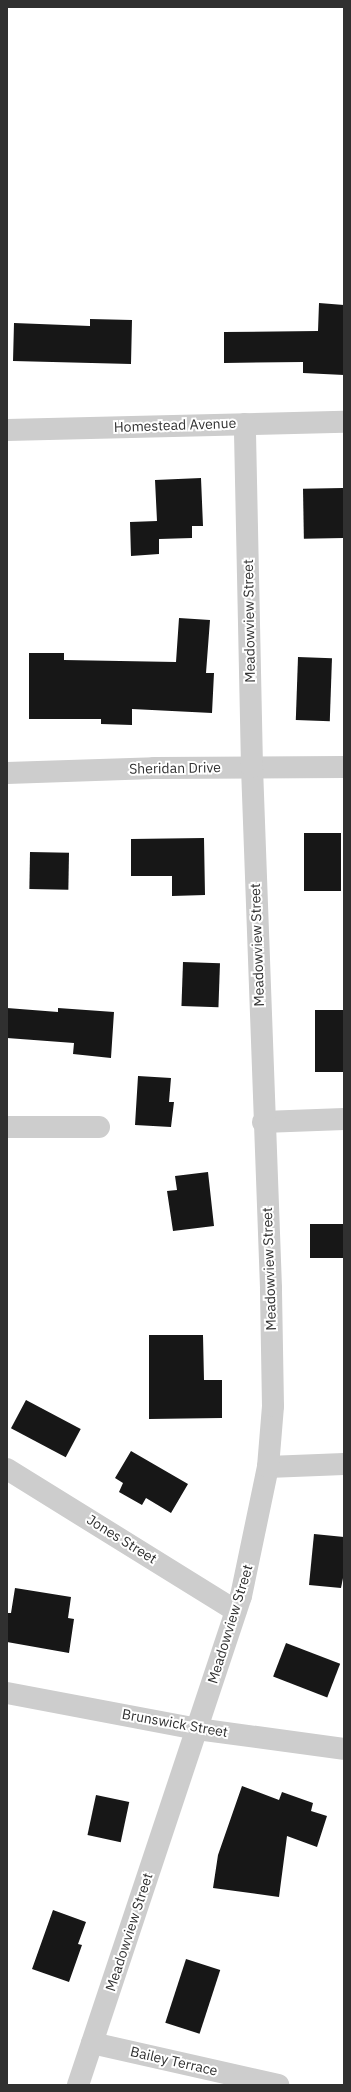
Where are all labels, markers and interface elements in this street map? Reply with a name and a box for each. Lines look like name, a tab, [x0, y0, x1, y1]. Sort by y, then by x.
street label: Homestead Avenue	[113, 414, 237, 436]
street label: Meadowview Street	[240, 559, 258, 683]
street label: Sheridan Drive	[129, 759, 221, 777]
street label: Meadowview Street	[246, 883, 268, 1007]
street label: Meadowview Street	[258, 1207, 280, 1331]
street label: Jones Street	[84, 1511, 160, 1567]
street label: Meadowview Street	[204, 1562, 256, 1686]
street label: Brunswick Street	[121, 1705, 229, 1741]
street label: Meadowview Street	[102, 1871, 156, 1993]
street label: Bailey Terrace	[129, 2043, 219, 2079]

